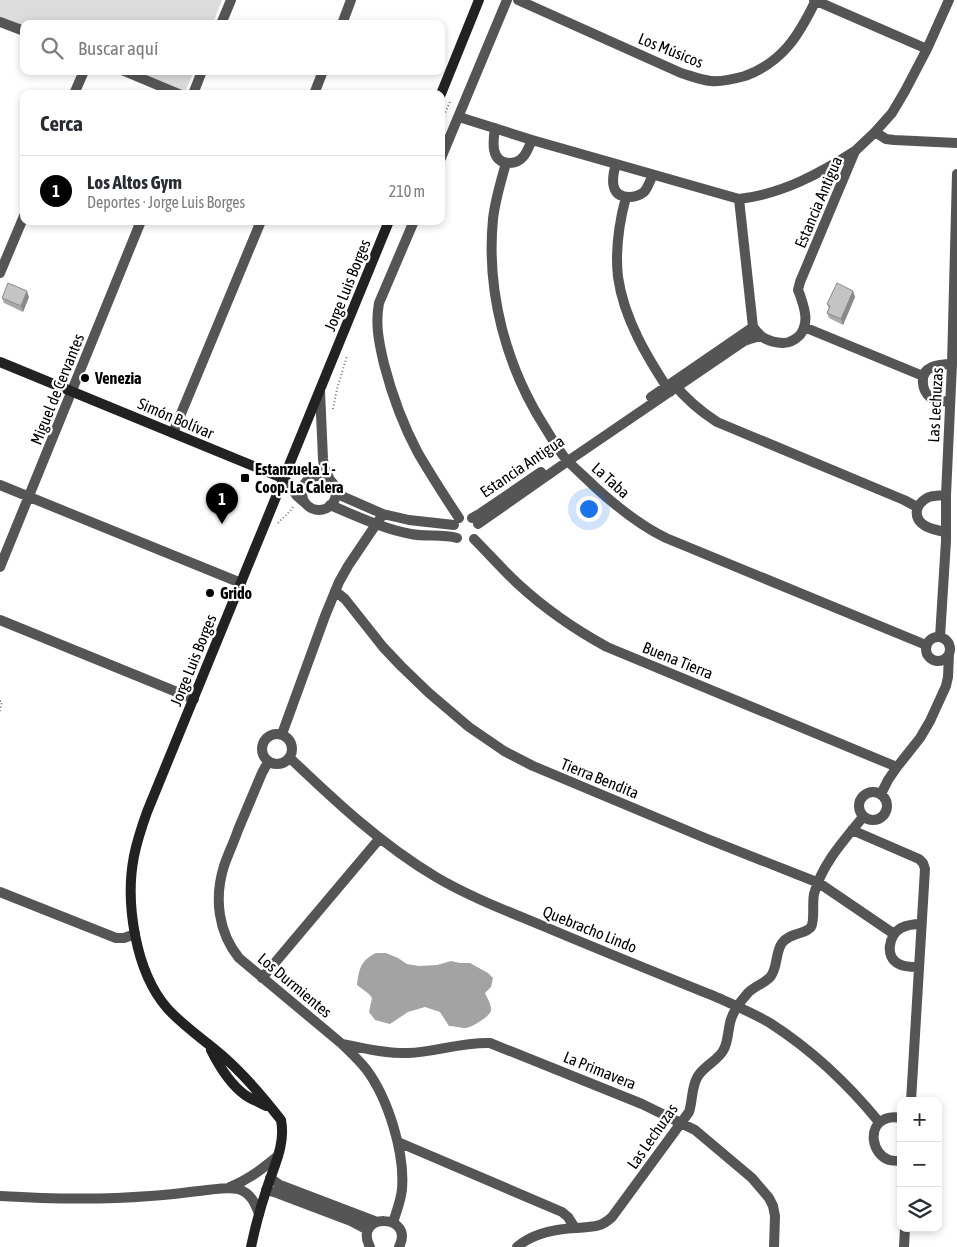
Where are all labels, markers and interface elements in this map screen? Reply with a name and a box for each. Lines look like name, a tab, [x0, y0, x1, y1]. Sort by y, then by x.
search box	[20, 20, 445, 75]
street label: Los Músicos	[636, 29, 706, 71]
icon: search	[38, 34, 66, 62]
text: Buscar aquí	[78, 37, 158, 59]
text: Cerca	[40, 111, 83, 135]
street label: Estancia Antigua	[791, 154, 846, 251]
text: Los Altos Gym	[87, 171, 182, 193]
text: 1	[52, 182, 60, 200]
text: 210 m	[389, 182, 425, 200]
text: Deportes · Jorge Luis Borges	[87, 193, 245, 211]
street label: Jorge Luis Borges	[320, 236, 375, 334]
street label: Miguel de Cervantes	[27, 331, 88, 447]
street label: Las Lechuzas	[924, 367, 946, 443]
place label: Venezia	[94, 369, 142, 387]
marker: Venezia	[79, 372, 91, 384]
street label: Simón Bolívar	[135, 394, 217, 442]
street label: Estancia Antigua	[477, 431, 568, 502]
street label: La Taba	[589, 459, 633, 501]
place label: Estanzuela 1 - Coop. La Calera	[255, 460, 344, 496]
marker: Estanzuela 1 - Coop. La Calera	[239, 472, 251, 484]
pin: 1	[206, 483, 238, 524]
your location	[576, 496, 602, 522]
place label: Grido	[220, 584, 252, 602]
marker: Grido	[204, 587, 216, 599]
street label: Jorge Luis Borges	[166, 611, 221, 709]
street label: Buena Tierra	[640, 638, 716, 682]
street label: Tierra Bendita	[558, 754, 642, 802]
street label: Quebracho Lindo	[540, 902, 640, 956]
street label: Los Durmientes	[255, 949, 336, 1021]
street label: La Primavera	[561, 1047, 639, 1093]
map controls	[897, 1097, 942, 1232]
button: +	[897, 1097, 942, 1142]
street label: Las Lechuzas	[623, 1100, 681, 1172]
button: −	[897, 1142, 942, 1187]
button: layers	[897, 1187, 942, 1232]

